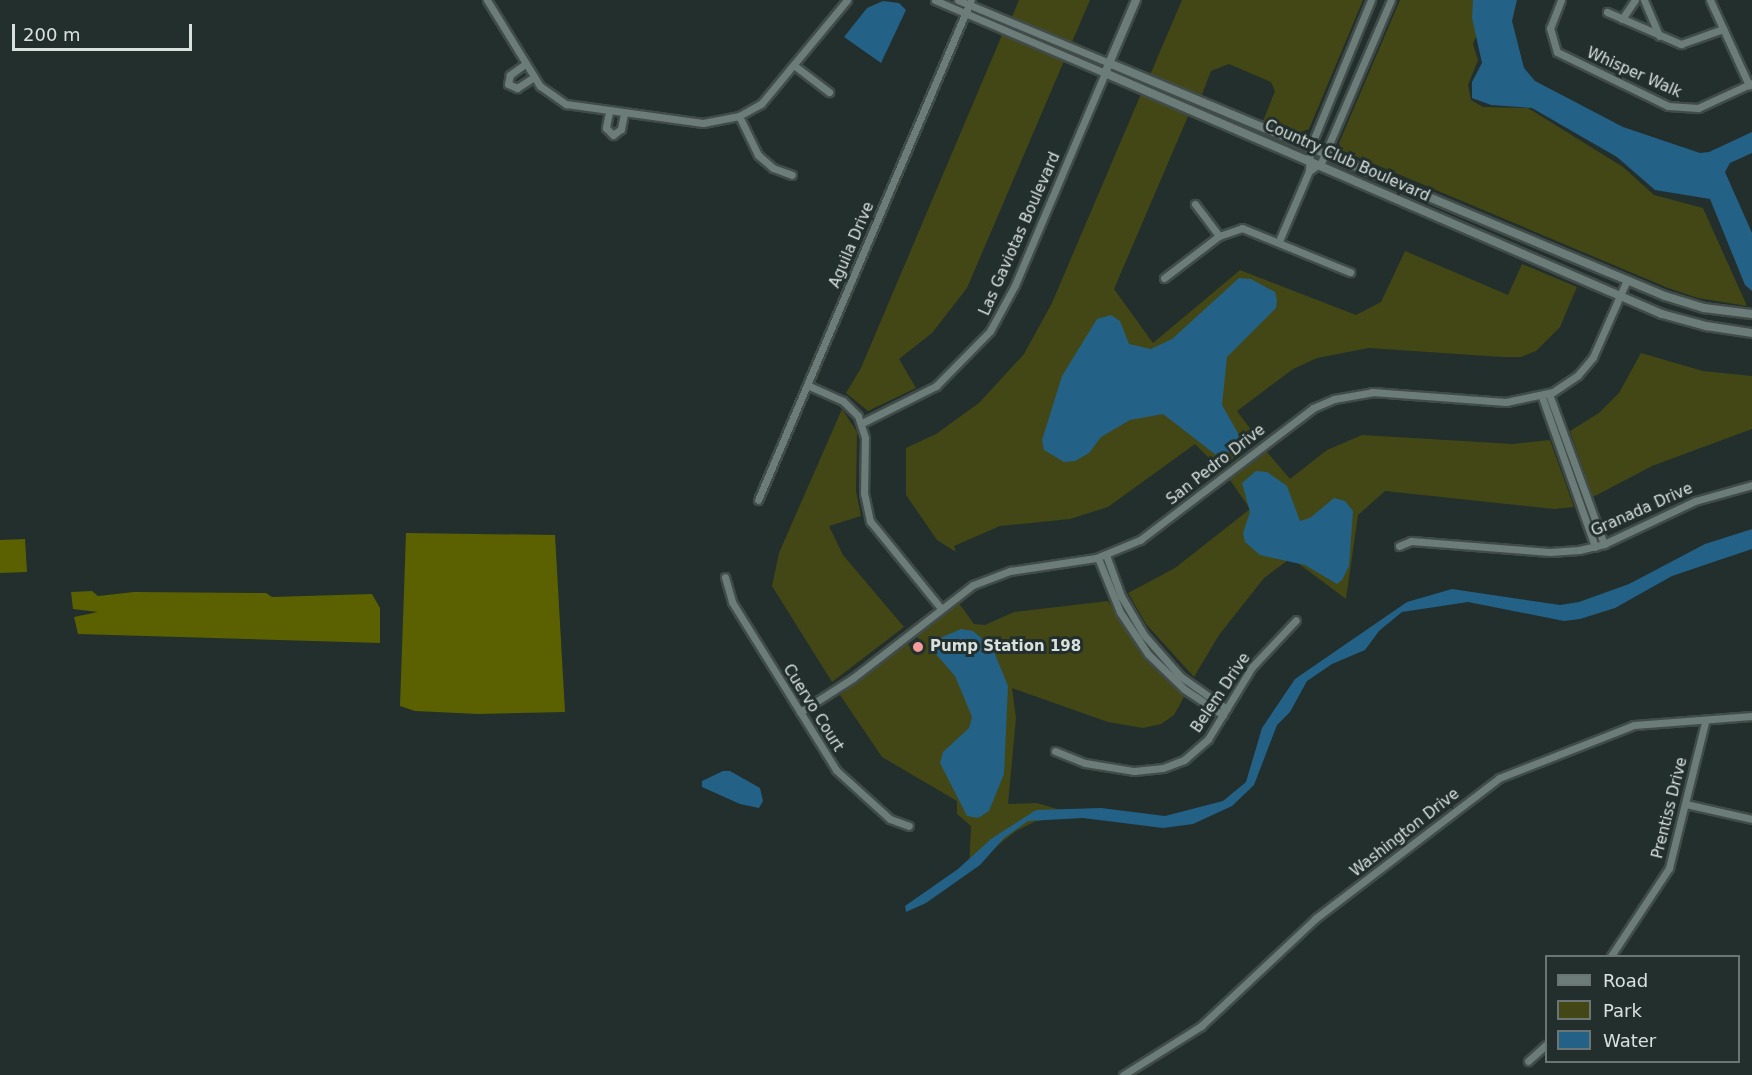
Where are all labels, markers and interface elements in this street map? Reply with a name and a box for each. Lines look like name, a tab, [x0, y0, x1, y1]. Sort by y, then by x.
scale bar	[15, 12, 195, 50]
text: 200 m	[23, 24, 81, 45]
street label: Whisper Walk	[1584, 44, 1684, 102]
street label: Country Club Boulevard	[1262, 116, 1432, 206]
street label: Las Gaviotas Boulevard	[976, 150, 1064, 318]
street label: Aguila Drive	[826, 199, 878, 291]
street label: San Pedro Drive	[1163, 421, 1269, 509]
street label: Granada Drive	[1588, 480, 1696, 540]
place label: Pump Station 198	[930, 638, 1081, 656]
marker: Pump Station 198	[911, 640, 925, 654]
street label: Belem Drive	[1188, 650, 1254, 736]
street label: Cuervo Court	[779, 661, 847, 755]
street label: Prentiss Drive	[1649, 755, 1691, 861]
street label: Washington Drive	[1347, 785, 1463, 881]
legend	[1545, 955, 1740, 1063]
text: Road	[1603, 970, 1648, 991]
text: Park	[1603, 1000, 1642, 1021]
text: Water	[1603, 1030, 1656, 1051]

